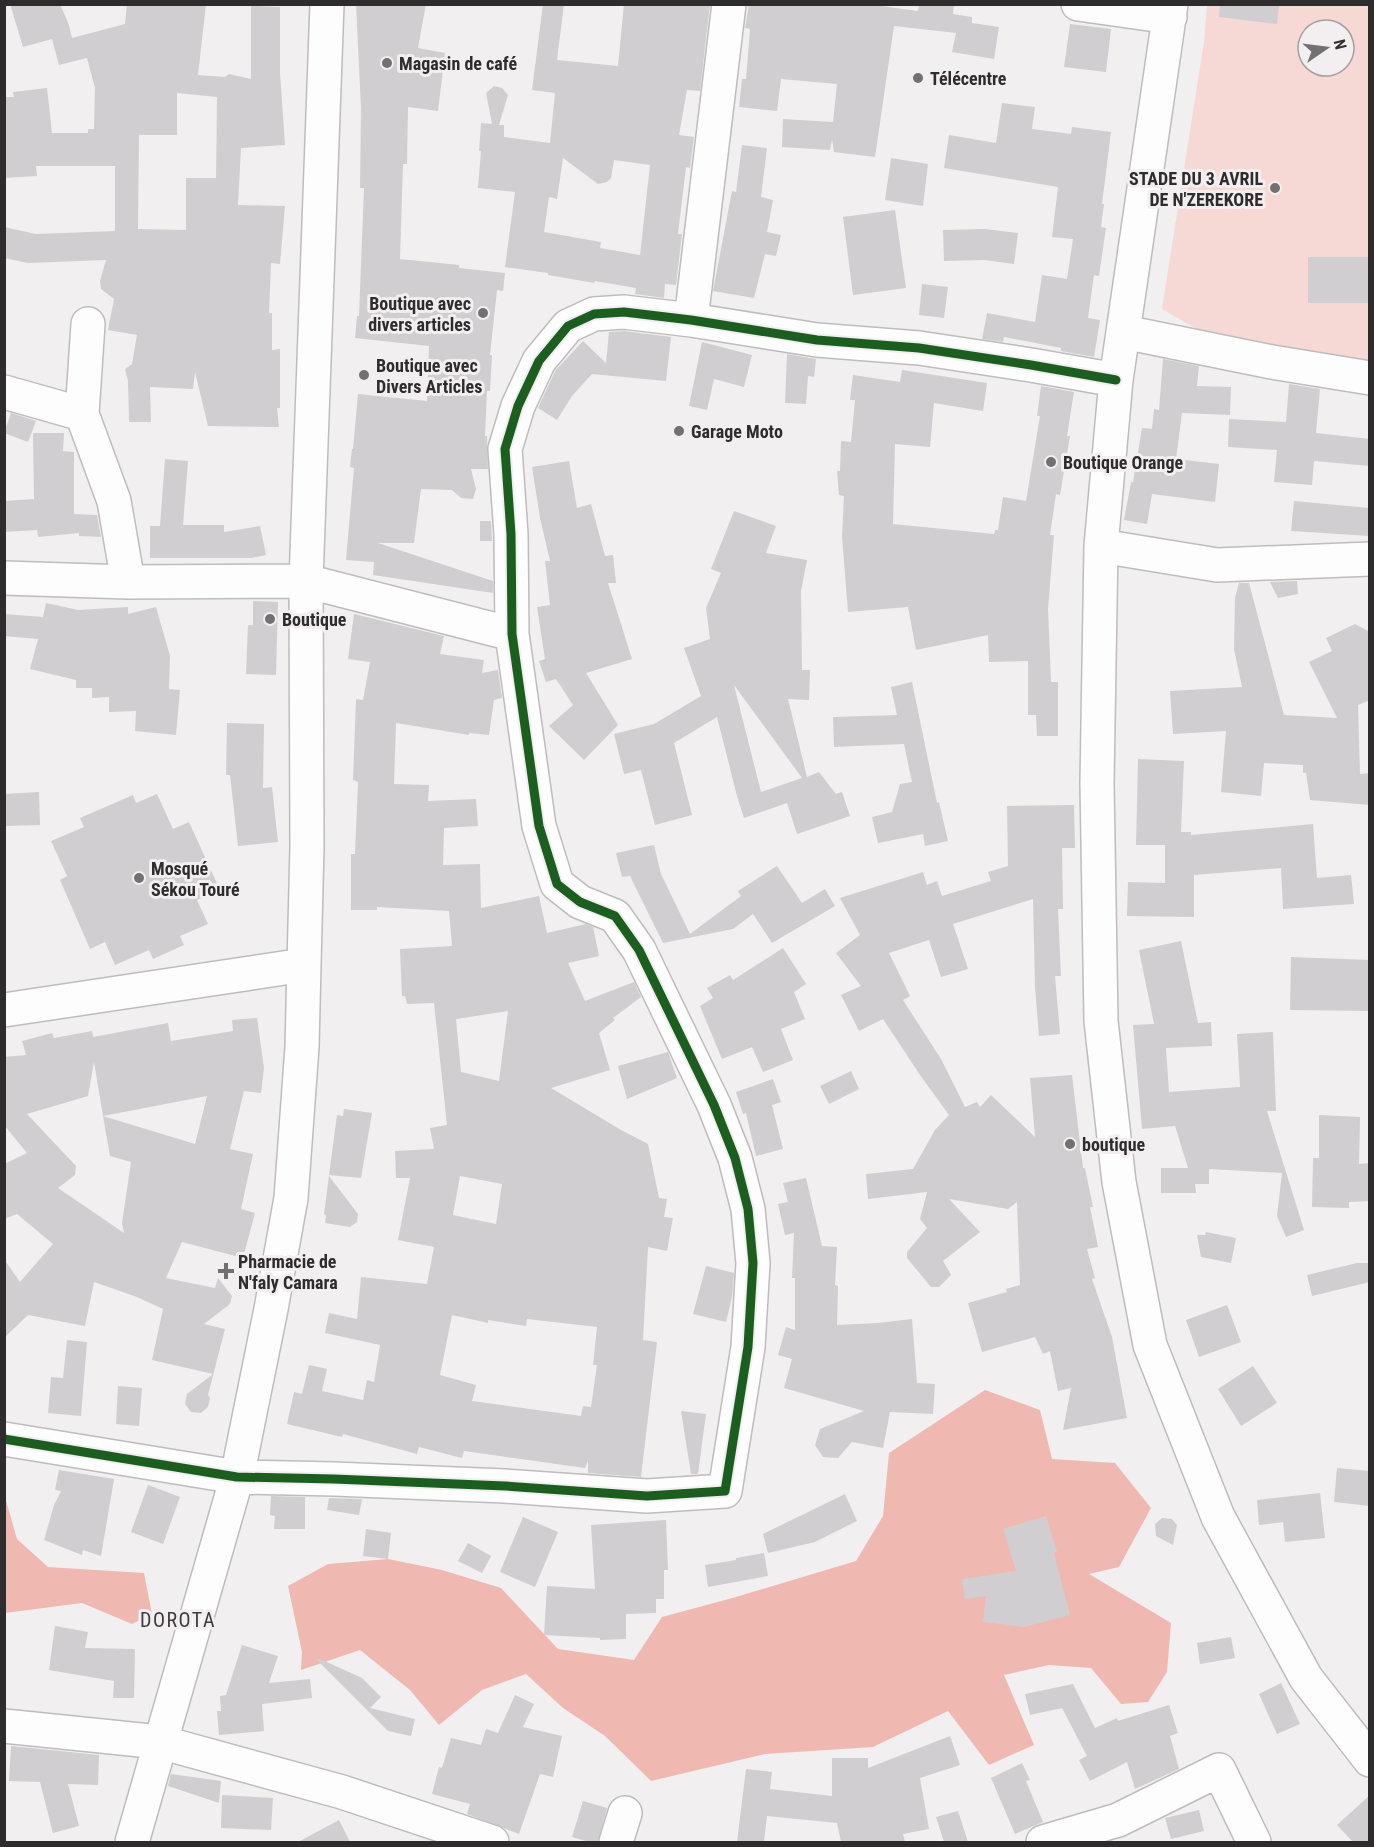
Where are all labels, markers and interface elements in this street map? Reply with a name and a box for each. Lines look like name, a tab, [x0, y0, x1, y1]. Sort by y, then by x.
north arrow	[1296, 18, 1356, 78]
text: N	[1330, 37, 1350, 52]
place label: Magasin de café	[399, 53, 518, 74]
marker: Magasin de café	[380, 56, 394, 70]
place label: Télécentre	[930, 68, 1007, 89]
marker: Télécentre	[911, 71, 925, 85]
place label: STADE DU 3 AVRIL DE N'ZEREKORE	[1129, 168, 1263, 210]
marker: STADE DU 3 AVRIL DE N'ZEREKORE	[1268, 181, 1282, 195]
place label: Boutique avec divers articles	[368, 293, 471, 335]
marker: Boutique avec divers articles	[476, 306, 490, 320]
place label: Boutique avec Divers Articles	[376, 355, 482, 397]
marker: Boutique avec Divers Articles	[357, 368, 371, 382]
place label: Garage Moto	[691, 421, 783, 442]
marker: Garage Moto	[672, 424, 686, 438]
place label: Boutique Orange	[1063, 452, 1183, 473]
marker: Boutique Orange	[1044, 455, 1058, 469]
place label: Boutique	[282, 609, 347, 630]
marker: Boutique	[263, 612, 277, 626]
place label: Mosqué Sékou Touré	[151, 858, 240, 900]
marker: Mosqué Sékou Touré	[132, 871, 146, 885]
place label: boutique	[1082, 1134, 1146, 1155]
marker: boutique	[1063, 1137, 1077, 1151]
place label: Pharmacie de N'faly Camara	[238, 1251, 338, 1293]
marker: Pharmacie de N'faly Camara	[219, 1264, 233, 1278]
district label: DOROTA	[140, 1608, 216, 1632]

